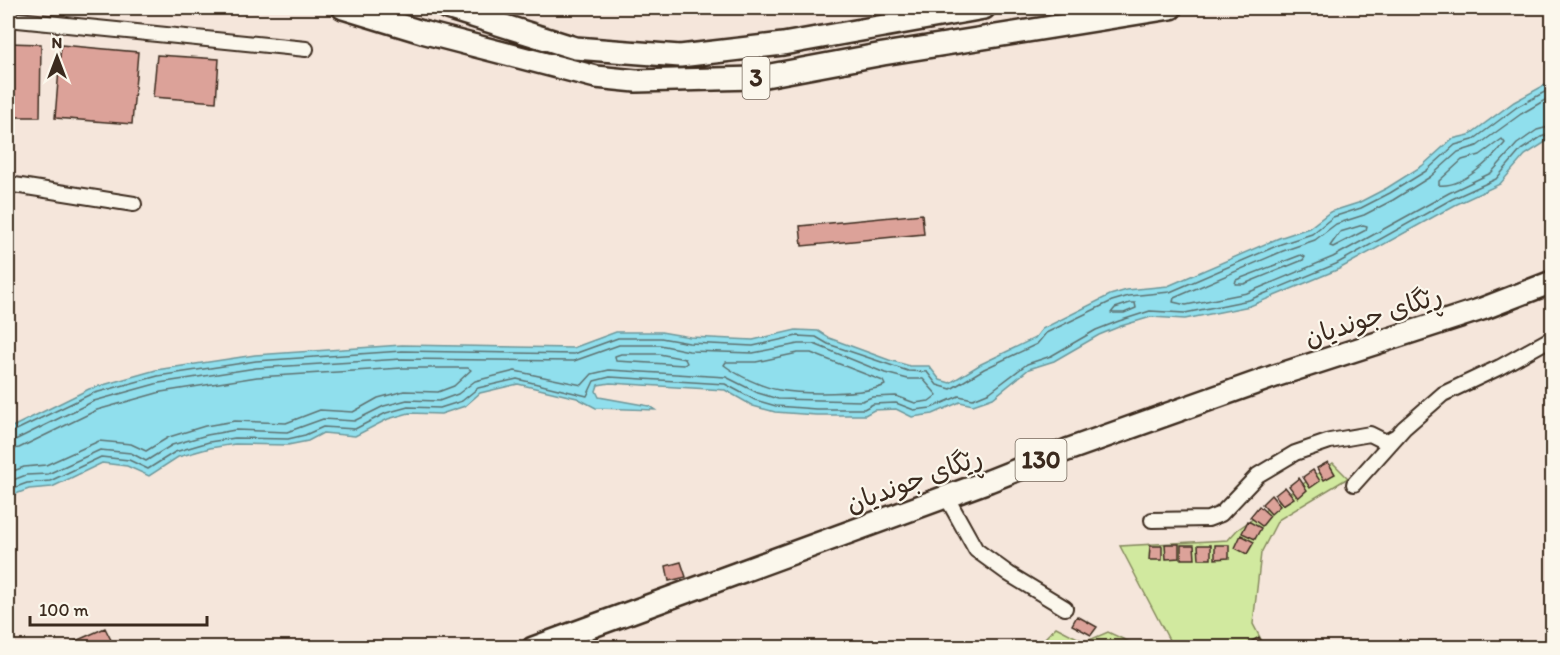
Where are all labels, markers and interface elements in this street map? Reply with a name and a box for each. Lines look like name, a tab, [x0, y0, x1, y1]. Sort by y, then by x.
north arrow	[27, 27, 87, 87]
text: N	[52, 33, 62, 52]
road number: 3	[742, 57, 770, 99]
street label: ڕێگای جوندیان	[1300, 279, 1448, 359]
road number: 130	[1016, 439, 1066, 481]
street label: ڕێگای جوندیان	[841, 441, 989, 525]
scale bar	[30, 589, 207, 627]
text: 100 m	[39, 599, 89, 621]

